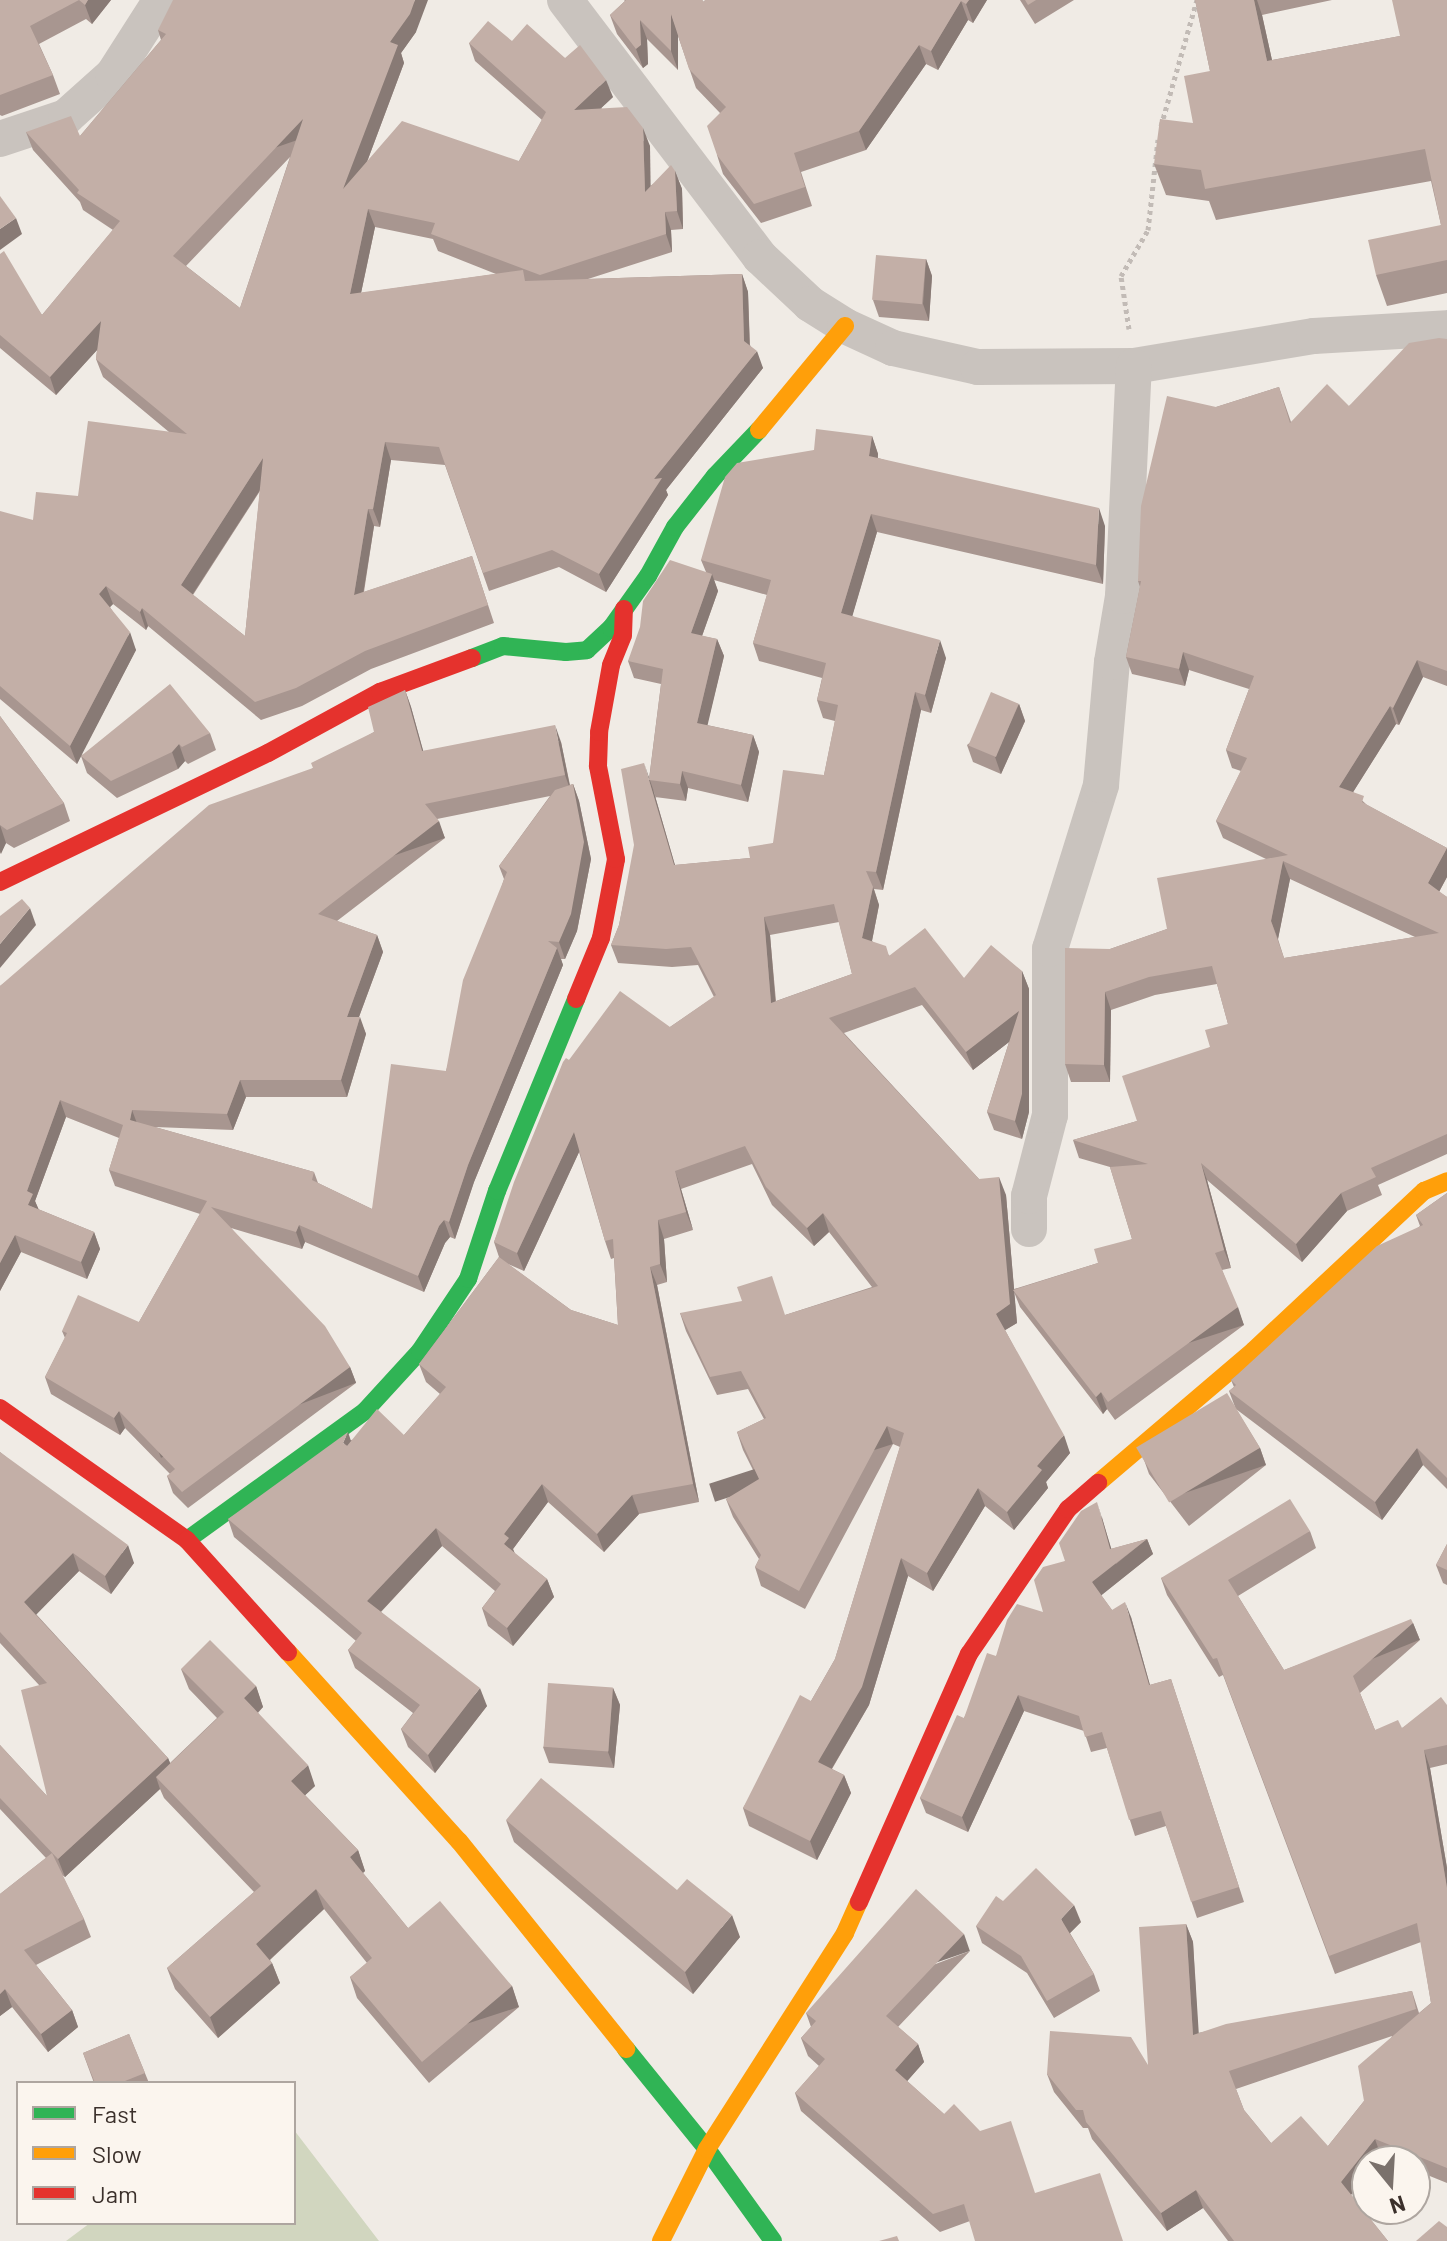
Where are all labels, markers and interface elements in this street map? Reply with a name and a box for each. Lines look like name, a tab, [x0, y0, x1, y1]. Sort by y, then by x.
legend	[16, 2081, 296, 2225]
text: Fast	[92, 2099, 137, 2128]
text: Slow	[92, 2139, 141, 2168]
north arrow	[1351, 2145, 1431, 2225]
text: Jam	[92, 2179, 138, 2208]
text: N	[1387, 2191, 1409, 2221]

